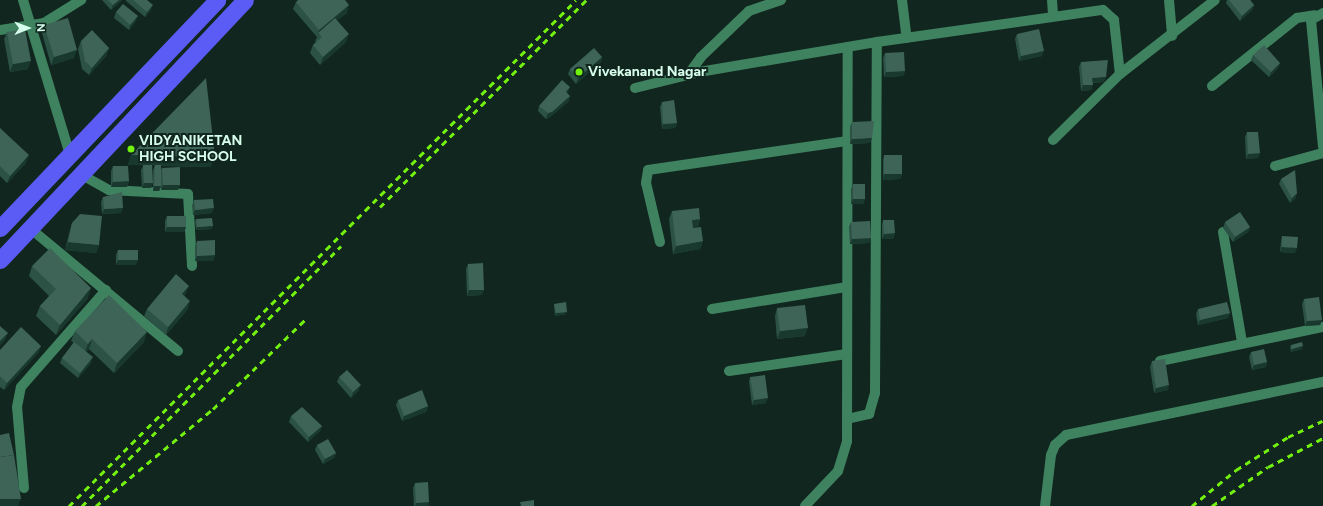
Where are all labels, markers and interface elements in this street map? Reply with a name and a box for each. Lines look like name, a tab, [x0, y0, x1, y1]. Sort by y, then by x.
north arrow	[8, 8, 48, 48]
text: N	[34, 23, 47, 32]
place label: Vivekanand Nagar	[588, 64, 706, 80]
marker: Vivekanand Nagar	[573, 66, 585, 78]
place label: VIDYANIKETAN HIGH SCHOOL	[139, 133, 242, 166]
marker: VIDYANIKETAN HIGH SCHOOL	[126, 144, 136, 154]

